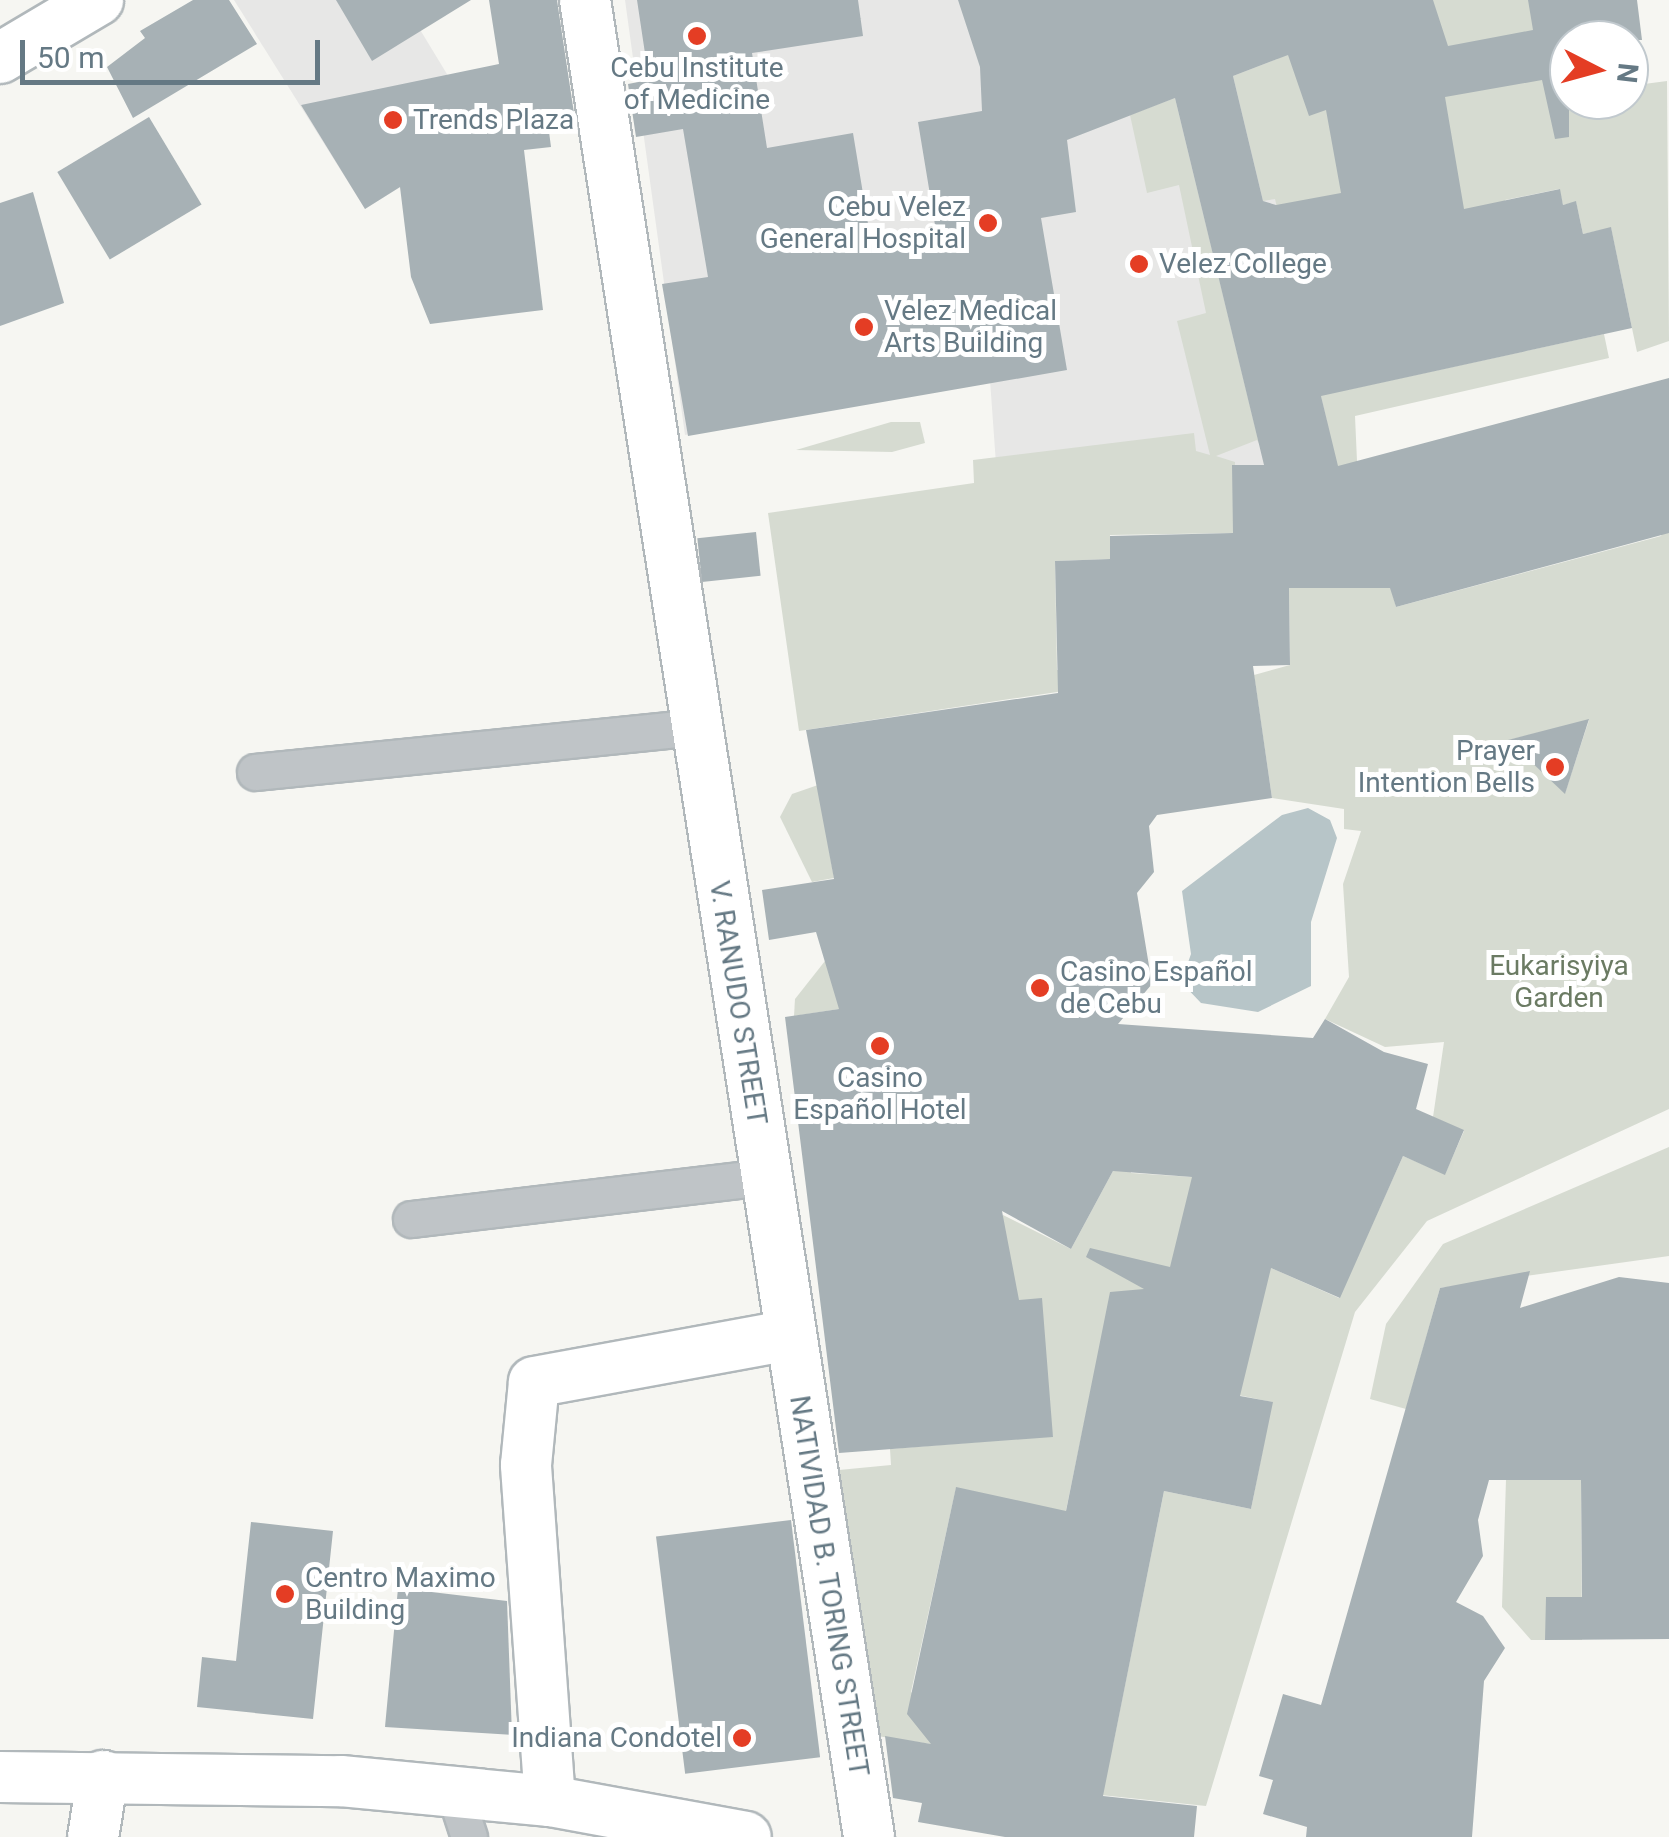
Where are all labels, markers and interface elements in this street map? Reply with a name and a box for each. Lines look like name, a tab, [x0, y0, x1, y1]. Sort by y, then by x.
scale bar	[25, 20, 325, 82]
north arrow	[1549, 20, 1649, 120]
marker: Cebu Institute of Medicine	[686, 25, 708, 47]
text: 50 m	[37, 40, 104, 75]
place label: Cebu Institute of Medicine	[610, 51, 784, 117]
text: N	[1610, 61, 1645, 85]
place label: Trends Plaza	[413, 103, 574, 137]
marker: Trends Plaza	[382, 109, 404, 131]
place label: Cebu Velez General Hospital	[760, 190, 966, 256]
marker: Cebu Velez General Hospital	[975, 210, 1001, 236]
place label: Velez College	[1159, 247, 1327, 281]
marker: Velez College	[1128, 253, 1150, 275]
place label: Velez Medical Arts Building	[884, 294, 1057, 360]
marker: Velez Medical Arts Building	[853, 316, 875, 338]
place label: Prayer Intention Bells	[1358, 734, 1535, 800]
marker: Prayer Intention Bells	[1544, 756, 1566, 778]
street label: V. RANUDO STREET	[702, 879, 774, 1127]
park label: Eukarisyiya Garden	[1489, 949, 1629, 1015]
place label: Casino Español de Cebu	[1060, 955, 1253, 1021]
marker: Casino Español de Cebu	[1029, 977, 1051, 999]
marker: Casino Español Hotel	[869, 1035, 891, 1057]
place label: Casino Español Hotel	[793, 1061, 967, 1127]
street label: NATIVIDAD B. TORING STREET	[782, 1393, 876, 1779]
place label: Centro Maximo Building	[305, 1561, 496, 1627]
marker: Centro Maximo Building	[274, 1583, 296, 1605]
place label: Indiana Condotel	[511, 1721, 722, 1755]
marker: Indiana Condotel	[731, 1727, 753, 1749]

